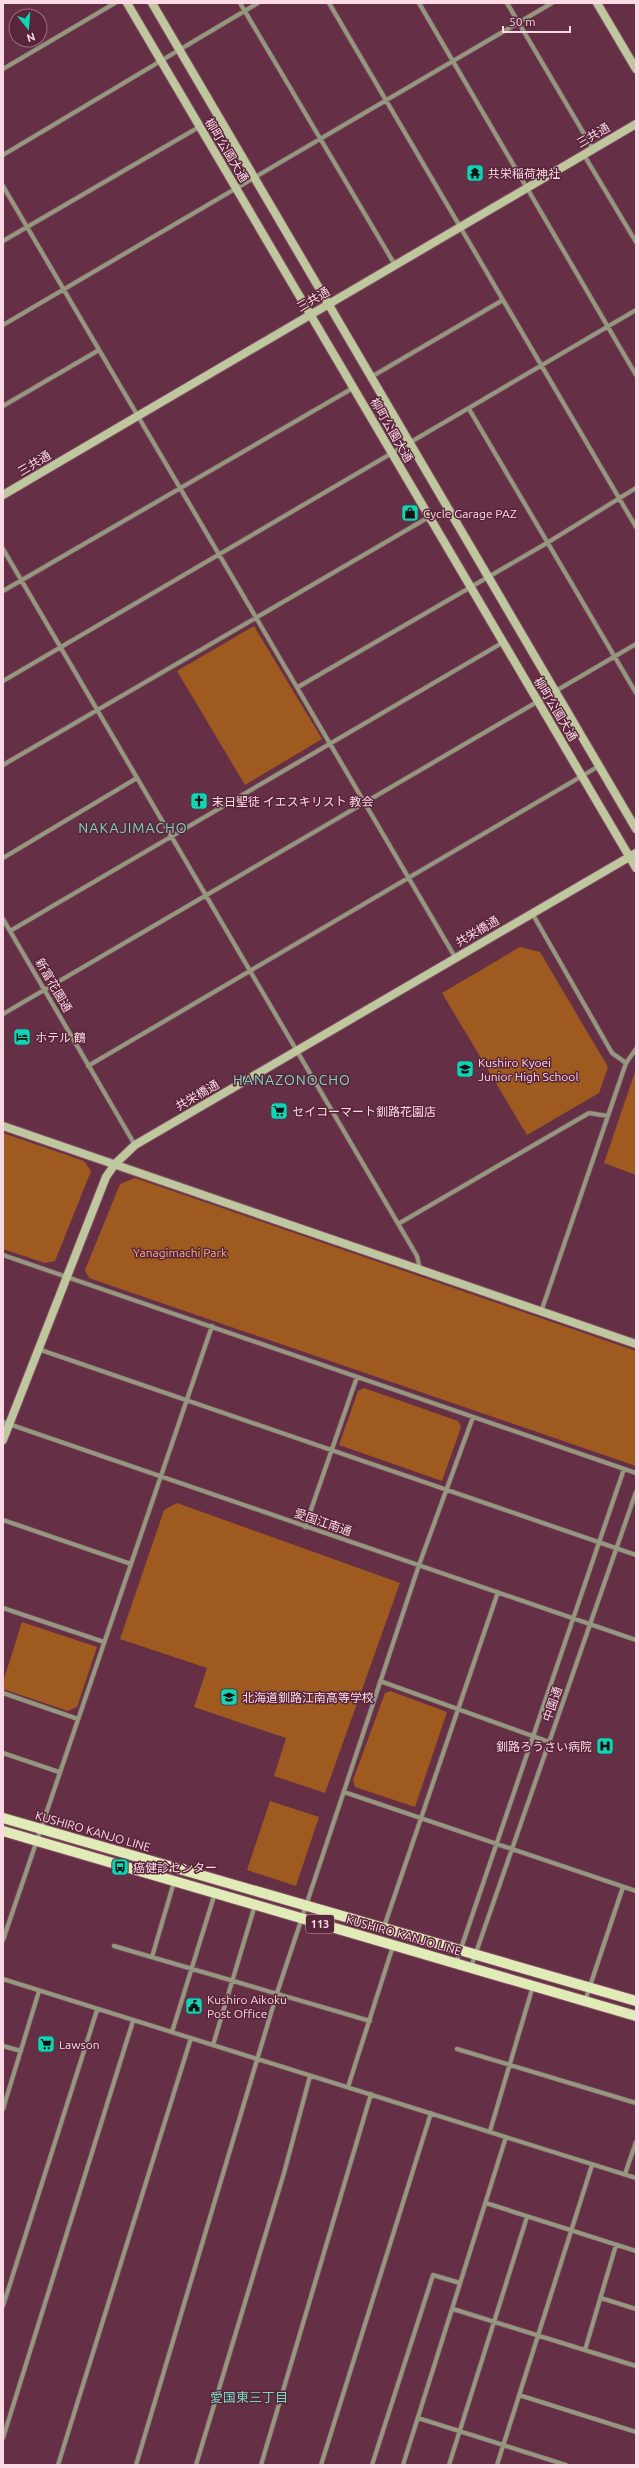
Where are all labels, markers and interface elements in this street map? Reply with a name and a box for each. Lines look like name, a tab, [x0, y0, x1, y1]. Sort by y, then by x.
north arrow	[8, 8, 48, 48]
scale bar	[503, 8, 570, 34]
text: 50 m	[509, 15, 536, 28]
text: N	[25, 31, 37, 45]
street label: 柳町公園大通	[203, 116, 251, 184]
street label: 三共通	[574, 120, 612, 150]
temple icon: 共栄稲荷神社	[465, 163, 485, 183]
place label: 共栄稲荷神社	[488, 167, 560, 180]
street label: 三共通	[294, 284, 332, 314]
street label: 柳町公園大通	[368, 396, 416, 464]
street label: 三共通	[15, 448, 53, 478]
shop icon: Cycle Garage PAZ	[400, 503, 420, 523]
place label: Cycle Garage PAZ	[423, 507, 517, 520]
street label: 柳町公園大通	[532, 675, 580, 743]
church icon: 末日聖徒 イエスキリスト 教会	[189, 791, 209, 811]
place label: 末日聖徒 イエスキリスト 教会	[212, 795, 373, 808]
district label: NAKAJIMACHO	[78, 820, 188, 836]
street label: 共栄橋通	[453, 913, 501, 949]
street label: 新富花園通	[33, 956, 75, 1014]
hotel icon: ホテル 鶴	[12, 1027, 32, 1047]
place label: ホテル 鶴	[35, 1031, 86, 1044]
place label: Kushiro Kyoei Junior High School	[478, 1056, 579, 1083]
school or university icon: Kushiro Kyoei Junior High School	[455, 1059, 475, 1079]
district label: HANAZONOCHO	[233, 1072, 351, 1088]
street label: 共栄橋通	[173, 1077, 221, 1113]
supermarket icon: セイコーマート釧路花園店	[269, 1101, 289, 1121]
place label: セイコーマート釧路花園店	[292, 1105, 436, 1118]
park label: Yanagimachi Park	[133, 1246, 227, 1259]
street label: 愛国江南通	[293, 1506, 353, 1538]
street label: 中園通	[540, 1685, 564, 1723]
school or university icon: 北海道釧路江南高等学校	[219, 1687, 239, 1707]
place label: 北海道釧路江南高等学校	[242, 1691, 374, 1704]
hospital icon: 釧路ろうさい病院	[595, 1736, 615, 1756]
place label: 釧路ろうさい病院	[496, 1740, 592, 1753]
street label: KUSHIRO KANJO LINE	[34, 1808, 152, 1854]
bus stop icon: 癌健診センター	[110, 1857, 130, 1877]
place label: 癌健診センター	[133, 1861, 217, 1874]
street label: KUSHIRO KANJO LINE	[345, 1912, 463, 1958]
road number: 113	[306, 1915, 334, 1933]
place label: Kushiro Aikoku Post Office	[207, 1993, 287, 2020]
public building icon: Kushiro Aikoku Post Office	[184, 1996, 204, 2016]
supermarket icon: Lawson	[36, 2034, 56, 2054]
place label: Lawson	[59, 2038, 100, 2051]
district label: 愛国東三丁目	[210, 2390, 288, 2404]

